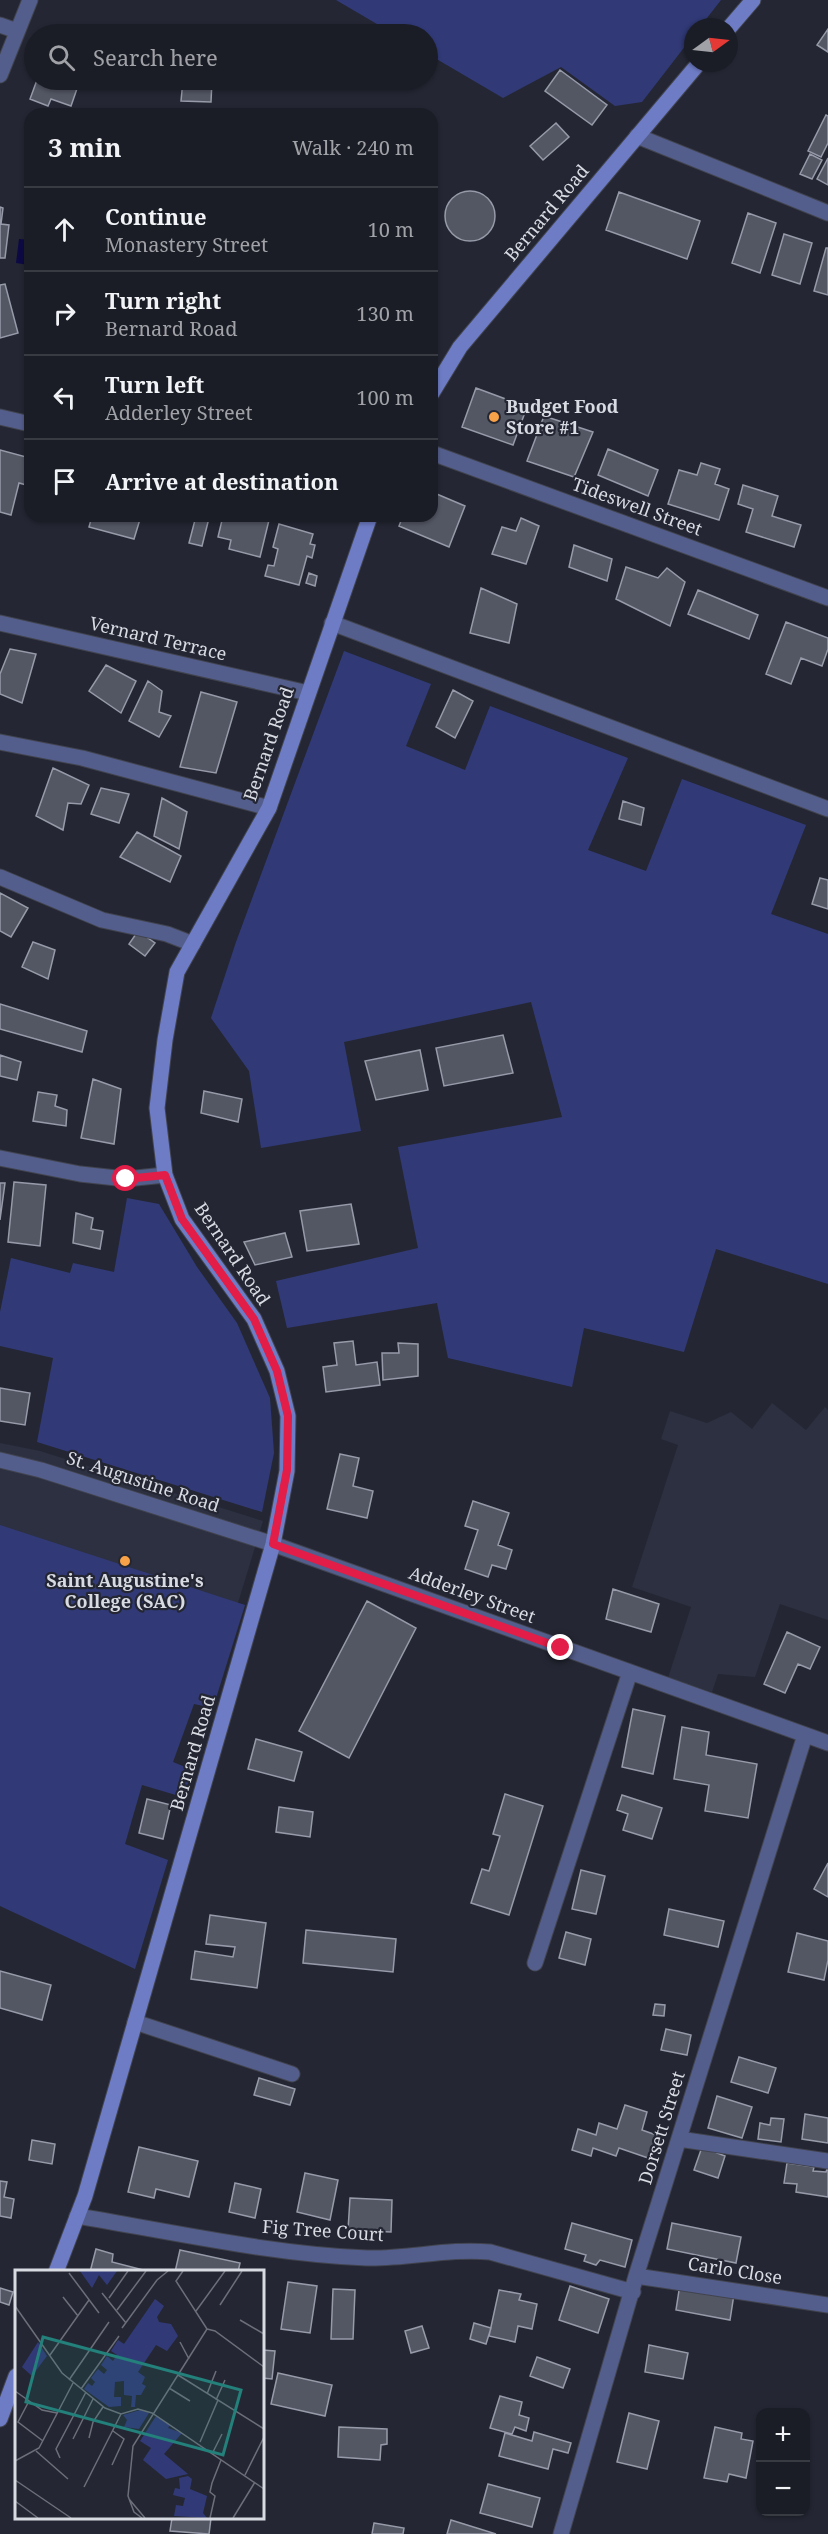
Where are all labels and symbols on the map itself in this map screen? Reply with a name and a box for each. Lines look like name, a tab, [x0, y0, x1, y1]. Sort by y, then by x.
north arrow	[684, 18, 738, 72]
street label: Bernard Road	[499, 159, 594, 266]
place label: Budget Food Store #1	[506, 394, 619, 439]
marker: Budget Food Store #1	[487, 410, 501, 424]
street label: Tideswell Street	[569, 471, 706, 541]
street label: Vernard Terrace	[87, 611, 229, 665]
street label: Bernard Road	[237, 683, 299, 804]
route start	[112, 1165, 138, 1191]
street label: Bernard Road	[190, 1197, 276, 1310]
street label: St. Augustine Road	[64, 1445, 223, 1517]
marker: Saint Augustine's College (SAC)	[118, 1554, 132, 1568]
street label: Adderley Street	[406, 1560, 539, 1628]
place label: Saint Augustine's College (SAC)	[46, 1568, 204, 1613]
route end	[547, 1634, 573, 1660]
street label: Bernard Road	[164, 1692, 220, 1813]
street label: Dorsett Street	[632, 2068, 690, 2187]
street label: Fig Tree Court	[261, 2214, 385, 2246]
street label: Carlo Close	[686, 2251, 784, 2289]
inset map	[15, 2270, 264, 2519]

